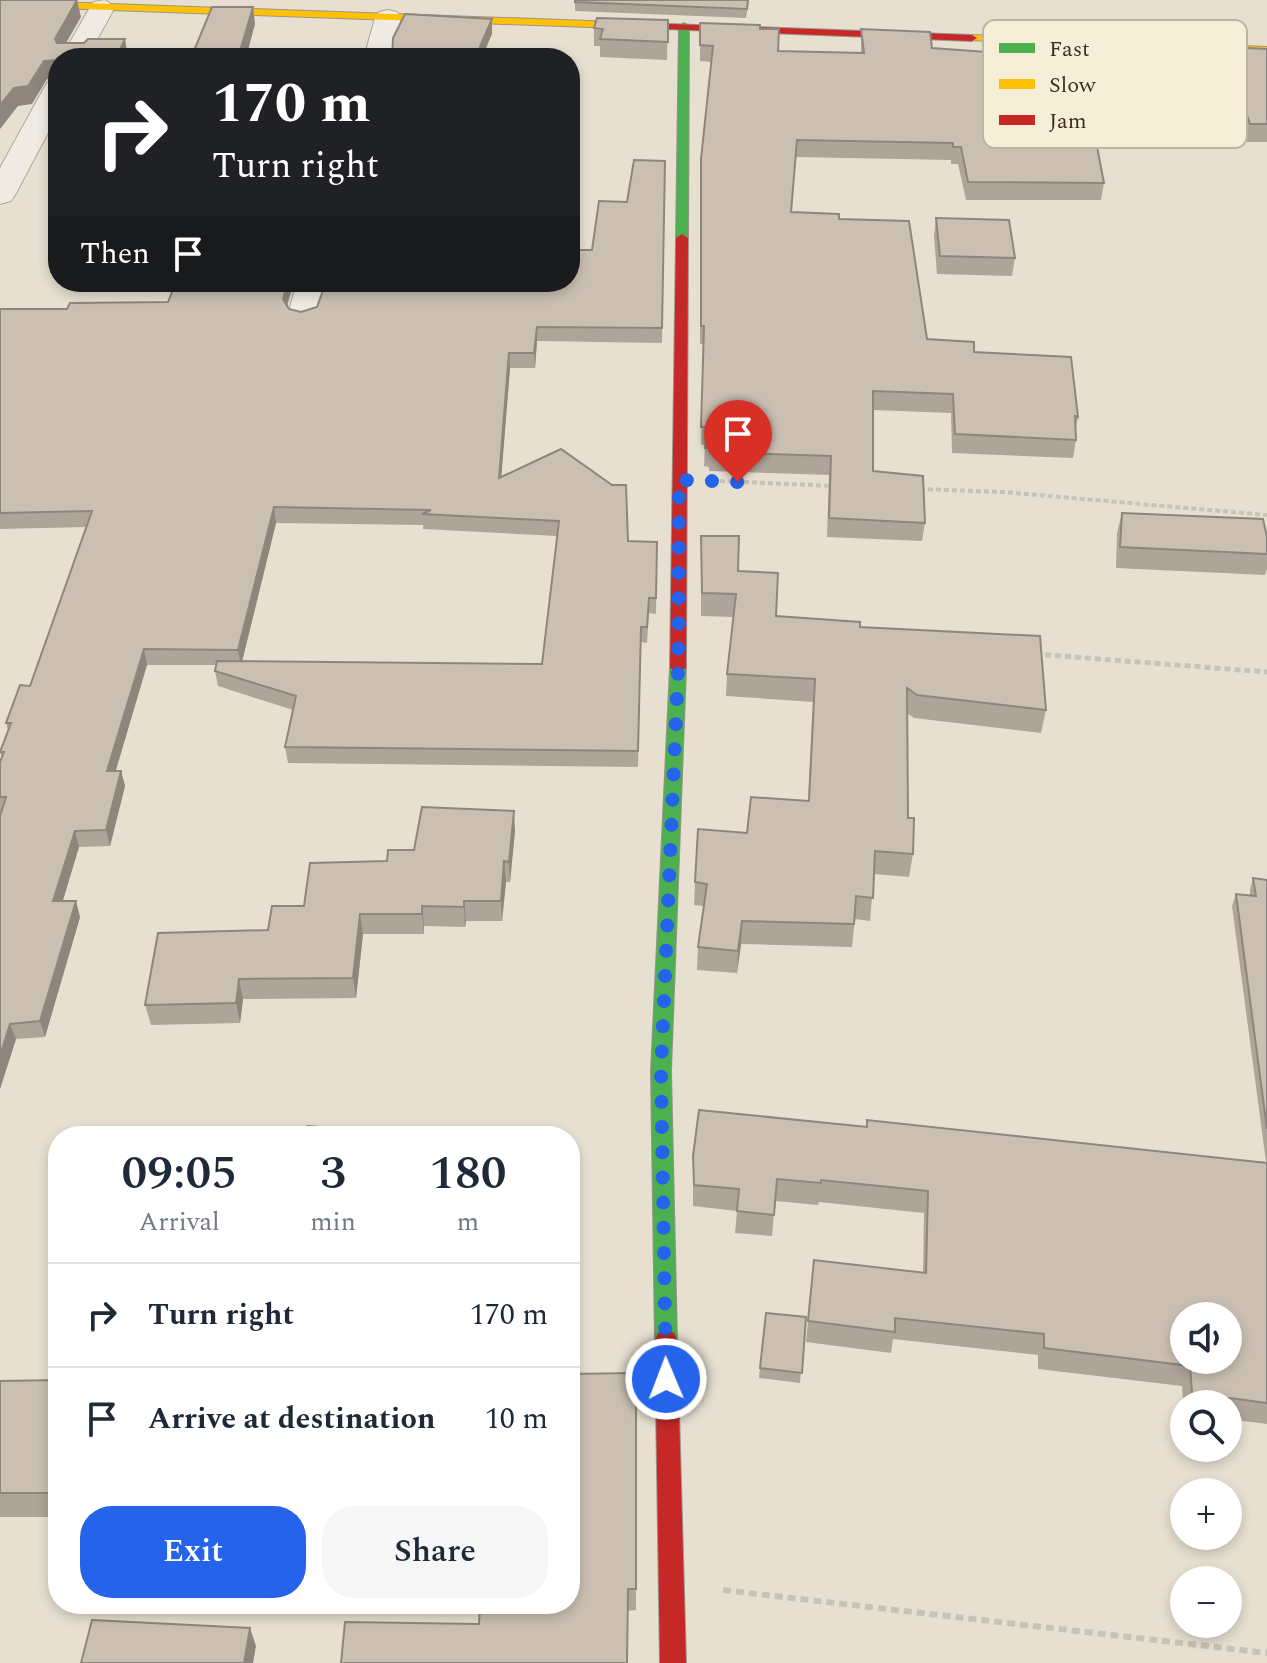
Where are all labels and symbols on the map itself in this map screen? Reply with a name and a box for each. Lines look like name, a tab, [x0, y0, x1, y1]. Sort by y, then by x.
legend	[983, 20, 1247, 148]
text: Fast	[1049, 33, 1090, 66]
text: Slow	[1049, 69, 1097, 102]
text: Jam	[1049, 105, 1087, 138]
pin	[704, 400, 772, 482]
position arrow	[624, 1337, 708, 1421]

